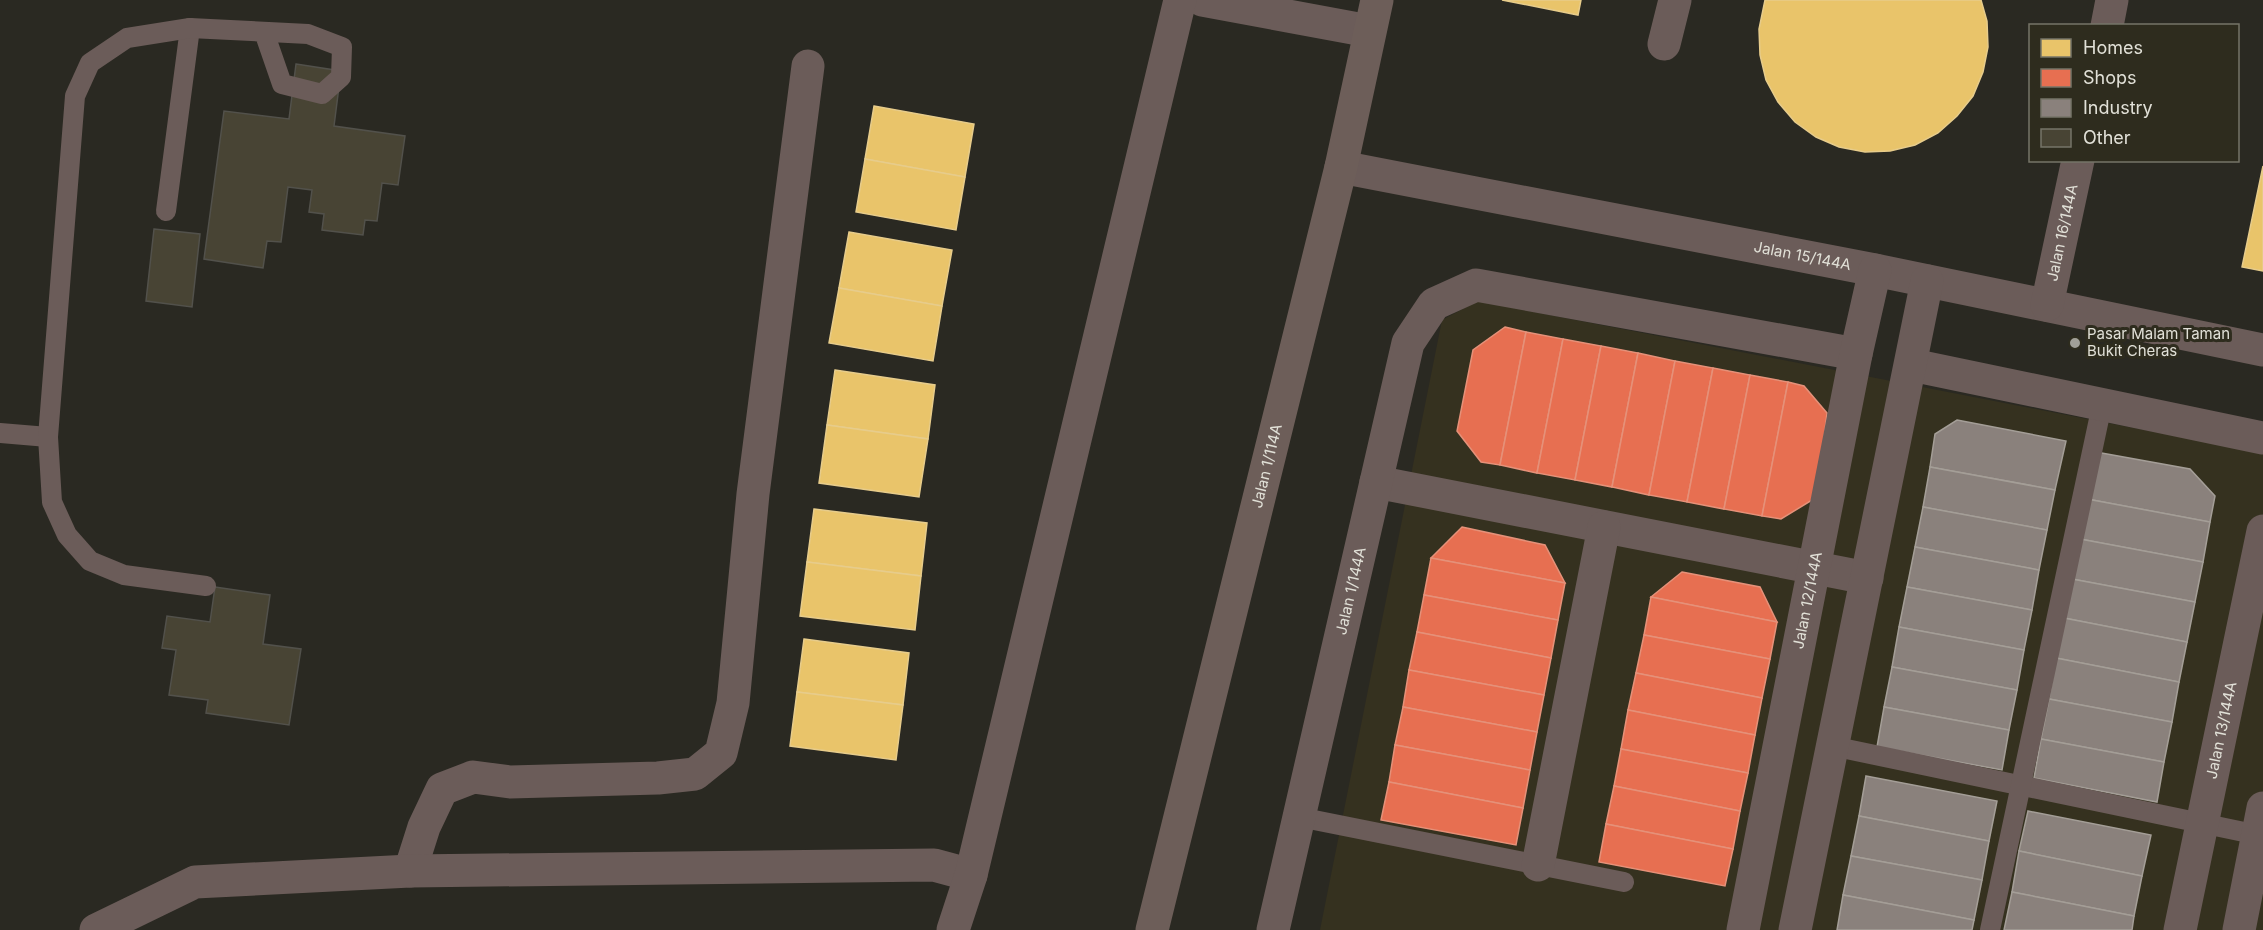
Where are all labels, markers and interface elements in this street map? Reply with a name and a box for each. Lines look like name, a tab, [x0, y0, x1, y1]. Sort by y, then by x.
legend	[2029, 24, 2239, 162]
text: Homes	[2083, 37, 2143, 58]
text: Shops	[2083, 67, 2137, 88]
text: Industry	[2083, 97, 2153, 118]
text: Other	[2083, 127, 2131, 148]
street label: Jalan 16/144A	[2042, 182, 2082, 283]
street label: Jalan 15/144A	[1752, 237, 1853, 274]
place label: Pasar Malam Taman Bukit Cheras	[2087, 324, 2230, 360]
marker: Pasar Malam Taman Bukit Cheras	[2068, 336, 2082, 350]
street label: Jalan 1/114A	[1247, 422, 1286, 510]
street label: Jalan 1/144A	[1331, 545, 1370, 637]
street label: Jalan 12/144A	[1788, 550, 1826, 650]
street label: Jalan 13/144A	[2202, 680, 2240, 780]

